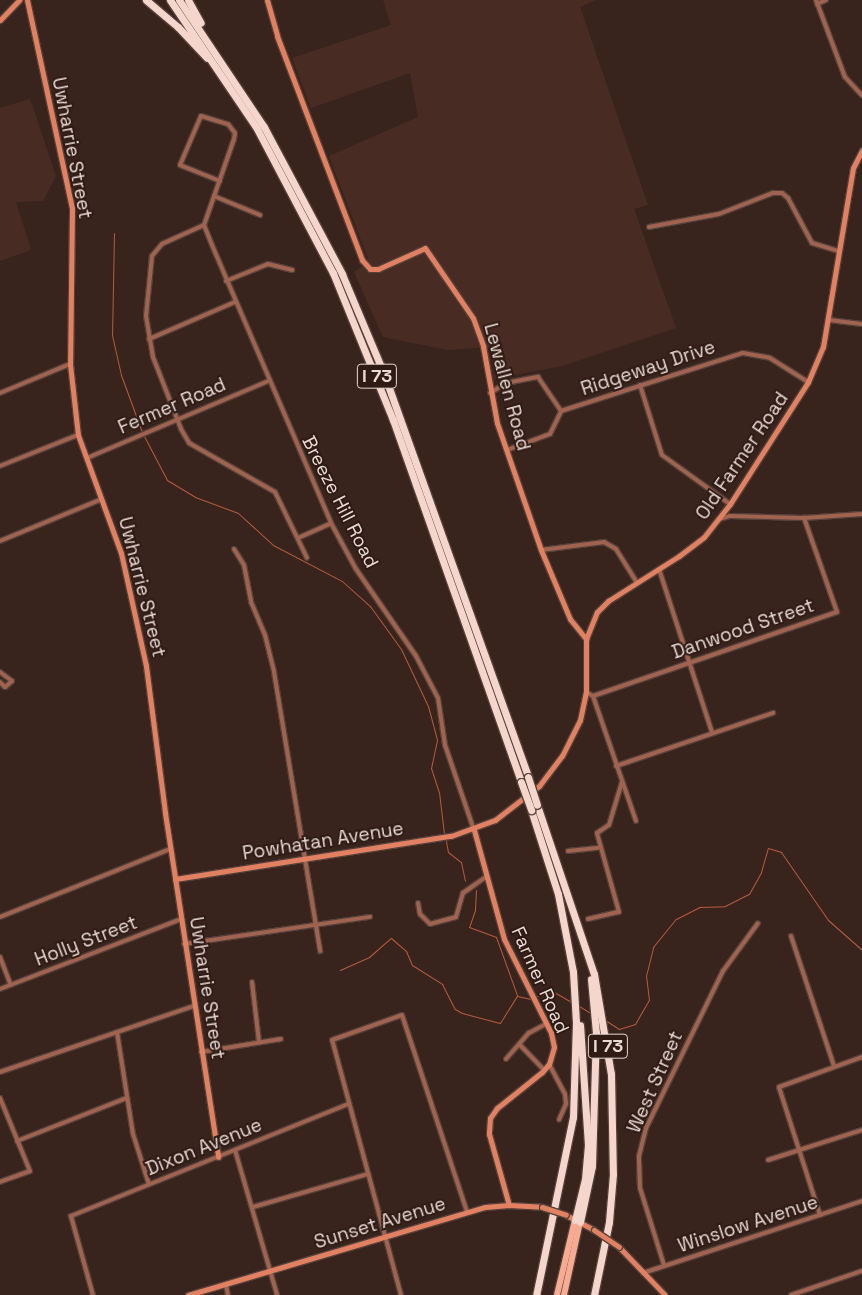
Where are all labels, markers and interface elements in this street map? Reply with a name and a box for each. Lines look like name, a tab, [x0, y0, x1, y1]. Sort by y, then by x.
street label: Uwharrie Street	[47, 75, 97, 221]
street label: Lewallen Road	[479, 321, 535, 453]
street label: Ridgeway Drive	[578, 336, 718, 400]
road number: I 73	[356, 361, 398, 392]
street label: Fermer Road	[115, 373, 229, 439]
street label: Old Farmer Road	[691, 388, 793, 524]
street label: Breeze Hill Road	[297, 432, 383, 572]
street label: Uwharrie Street	[114, 515, 170, 659]
street label: Danwood Street	[669, 594, 817, 664]
street label: Powhatan Avenue	[241, 817, 405, 865]
street label: Holly Street	[31, 911, 141, 971]
street label: Uwharrie Street	[185, 915, 229, 1061]
street label: Farmer Road	[506, 923, 574, 1037]
street label: West Street	[622, 1028, 688, 1136]
road number: I 73	[587, 1030, 629, 1062]
street label: Dixon Avenue	[143, 1113, 265, 1181]
street label: Winslow Avenue	[675, 1191, 821, 1257]
street label: Sunset Avenue	[311, 1192, 449, 1254]

